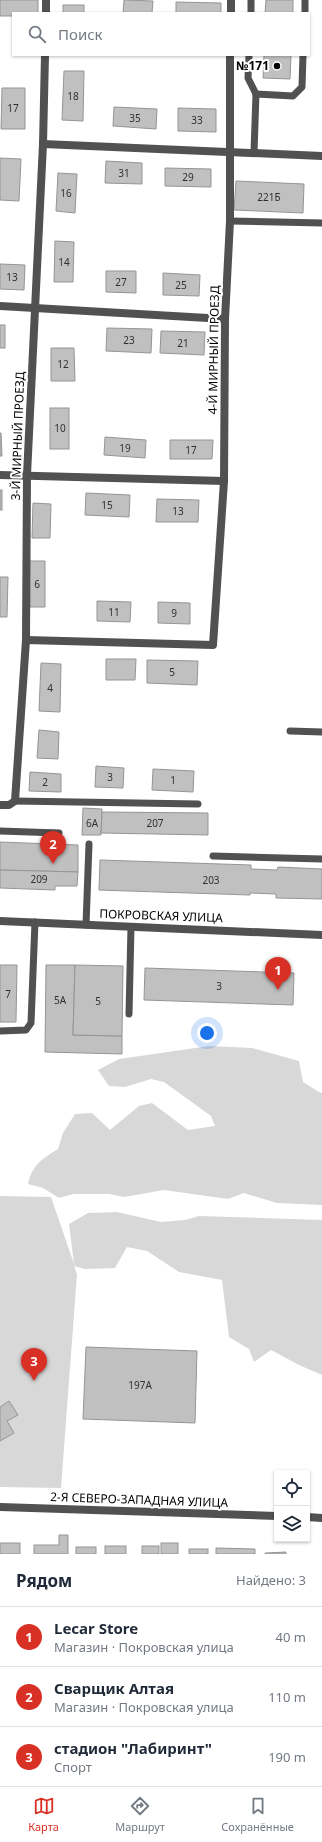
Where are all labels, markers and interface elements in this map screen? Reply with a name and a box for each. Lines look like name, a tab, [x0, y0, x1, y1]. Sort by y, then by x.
search box	[12, 12, 310, 56]
icon: search	[26, 23, 48, 45]
text: Поиск	[58, 24, 103, 44]
place label: №171	[236, 57, 269, 74]
marker: №171	[272, 61, 282, 71]
house number: 18	[67, 89, 79, 103]
house number: 17	[7, 101, 19, 115]
house number: 35	[129, 111, 141, 125]
house number: 33	[191, 113, 203, 127]
house number: 31	[118, 166, 130, 180]
house number: 29	[182, 170, 194, 184]
house number: 16	[60, 186, 72, 200]
house number: 221Б	[257, 190, 281, 204]
house number: 14	[58, 255, 70, 269]
house number: 13	[6, 270, 18, 284]
house number: 27	[115, 275, 127, 289]
house number: 25	[175, 278, 187, 292]
street label: 4-Й МИРНЫЙ ПРОЕЗД	[204, 285, 223, 415]
house number: 23	[123, 333, 135, 347]
house number: 21	[177, 336, 189, 350]
house number: 12	[57, 357, 69, 371]
street label: 3-Й МИРНЫЙ ПРОЕЗД	[7, 371, 28, 501]
house number: 10	[54, 421, 66, 435]
house number: 19	[119, 441, 131, 455]
house number: 17	[185, 443, 197, 457]
house number: 15	[101, 498, 113, 512]
house number: 13	[172, 504, 184, 518]
house number: 6	[34, 577, 40, 591]
house number: 11	[108, 605, 120, 619]
house number: 9	[171, 606, 177, 620]
house number: 5	[169, 665, 175, 679]
house number: 4	[47, 681, 53, 695]
house number: 3	[107, 770, 113, 784]
house number: 1	[170, 773, 176, 787]
house number: 2	[42, 775, 48, 789]
house number: 6А	[86, 816, 99, 830]
house number: 207	[146, 816, 164, 830]
pin: 2	[40, 831, 66, 864]
house number: 209	[30, 872, 48, 886]
house number: 203	[202, 873, 220, 887]
street label: ПОКРОВСКАЯ УЛИЦА	[99, 905, 223, 926]
pin: 1	[265, 957, 291, 990]
house number: 3	[216, 979, 222, 993]
house number: 7	[5, 987, 11, 1001]
house number: 5А	[54, 993, 67, 1007]
house number: 5	[95, 994, 101, 1008]
your location	[197, 1023, 217, 1043]
pin: 3	[21, 1348, 47, 1381]
house number: 197А	[128, 1378, 152, 1392]
map controls	[274, 1470, 310, 1542]
button: locate	[274, 1470, 310, 1506]
street label: 2-Я СЕВЕРО-ЗАПАДНАЯ УЛИЦА	[50, 1488, 229, 1511]
button: layers	[274, 1506, 310, 1542]
text: Рядом	[16, 1569, 72, 1592]
text: Найдено: 3	[236, 1571, 306, 1589]
text: Lecar Store	[54, 1618, 138, 1638]
text: 1	[25, 1628, 33, 1646]
text: 40 m	[276, 1628, 306, 1646]
text: Магазин · Покровская улица	[54, 1638, 234, 1656]
text: Сварщик Алтая	[54, 1678, 174, 1698]
text: 2	[25, 1688, 33, 1706]
text: 110 m	[268, 1688, 306, 1706]
text: Магазин · Покровская улица	[54, 1698, 234, 1716]
text: стадион "Лабиринт"	[54, 1738, 212, 1758]
text: 3	[25, 1748, 33, 1766]
text: 190 m	[268, 1748, 306, 1766]
text: Спорт	[54, 1758, 92, 1776]
tab: Карта	[28, 1795, 59, 1834]
tab: Маршрут	[115, 1795, 165, 1834]
tab: Сохранённые	[221, 1795, 294, 1834]

